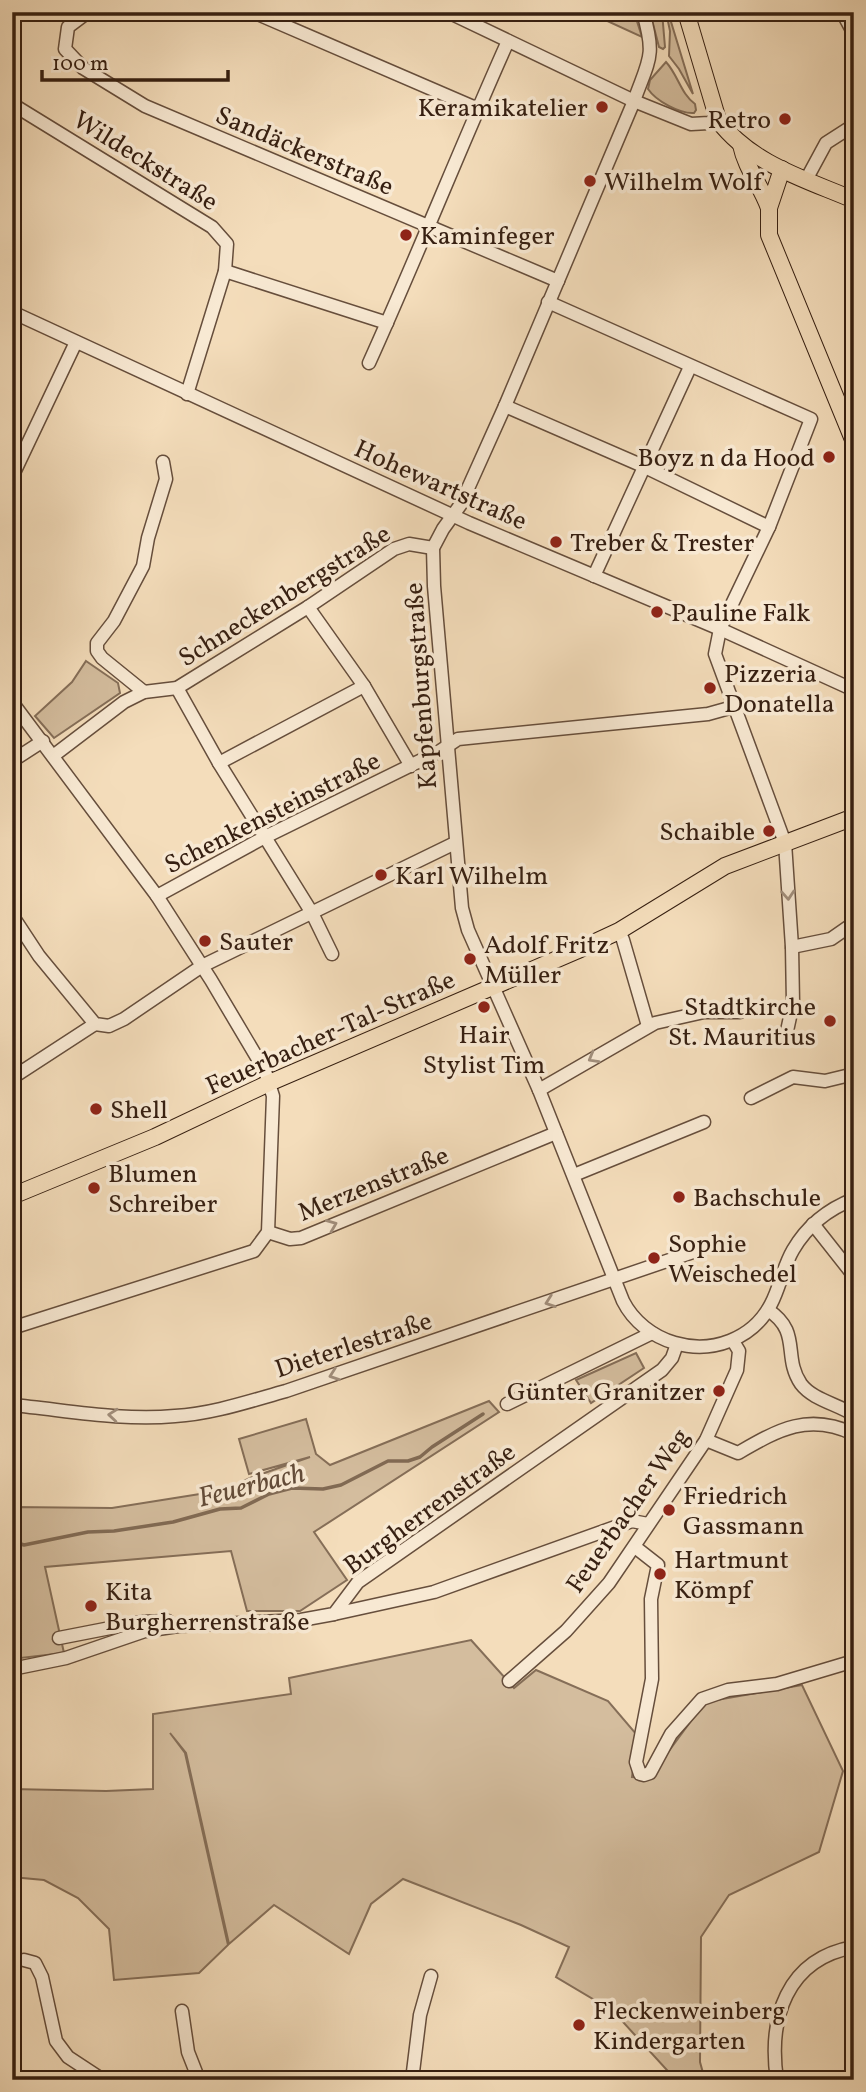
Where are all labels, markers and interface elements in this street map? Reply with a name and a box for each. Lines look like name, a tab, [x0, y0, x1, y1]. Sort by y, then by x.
scale bar	[42, 38, 228, 82]
text: 100 m	[52, 50, 109, 79]
place label: Keramikatelier	[418, 91, 588, 127]
street label: Sandäckerstraße	[210, 98, 399, 206]
marker: Keramikatelier	[594, 99, 610, 115]
street label: Wildeckstraße	[65, 103, 224, 221]
place label: Retro	[708, 103, 771, 139]
marker: Retro	[777, 111, 793, 127]
place label: Wilhelm Wolf	[604, 165, 764, 201]
marker: Wilhelm Wolf	[582, 173, 598, 189]
place label: Kaminfeger	[420, 219, 555, 255]
marker: Kaminfeger	[398, 227, 414, 243]
street label: Hohewartstraße	[348, 432, 532, 540]
place label: Boyz n da Hood	[637, 441, 815, 477]
marker: Boyz n da Hood	[821, 449, 837, 465]
street label: Schneckenbergstraße	[172, 517, 398, 677]
place label: Treber & Trester	[570, 526, 754, 562]
marker: Treber & Trester	[548, 534, 564, 550]
street label: Kapfenburgstraße	[397, 581, 447, 790]
place label: Pauline Falk	[671, 596, 811, 632]
marker: Pauline Falk	[649, 604, 665, 620]
place label: Pizzeria Donatella	[724, 657, 835, 723]
marker: Pizzeria Donatella	[702, 680, 718, 696]
street label: Schenkensteinstraße	[159, 744, 387, 884]
place label: Schaible	[659, 815, 755, 851]
marker: Schaible	[761, 823, 777, 839]
place label: Karl Wilhelm	[395, 859, 548, 895]
marker: Karl Wilhelm	[373, 867, 389, 883]
one-way arrow	[781, 890, 796, 901]
place label: Sauter	[219, 925, 293, 961]
place label: Adolf Fritz Müller	[484, 928, 609, 994]
marker: Sauter	[197, 933, 213, 949]
marker: Adolf Fritz Müller	[462, 951, 478, 967]
street label: Feuerbacher-Tal-Straße	[200, 963, 461, 1105]
place label: Stadtkirche St. Mauritius	[668, 990, 816, 1056]
marker: Hair Stylist Tim	[476, 999, 492, 1015]
marker: Stadtkirche St. Mauritius	[822, 1013, 838, 1029]
place label: Hair Stylist Tim	[423, 1018, 545, 1084]
one-way arrow	[588, 1050, 601, 1063]
place label: Shell	[110, 1093, 168, 1129]
marker: Shell	[88, 1101, 104, 1117]
street label: Merzenstraße	[293, 1138, 455, 1231]
place label: Blumen Schreiber	[108, 1157, 217, 1223]
marker: Blumen Schreiber	[86, 1180, 102, 1196]
place label: Bachschule	[693, 1181, 821, 1217]
marker: Bachschule	[671, 1189, 687, 1205]
one-way arrow	[326, 1220, 338, 1234]
place label: Sophie Weischedel	[668, 1227, 797, 1293]
marker: Sophie Weischedel	[646, 1250, 662, 1266]
one-way arrow	[544, 1294, 556, 1308]
street label: Dieterlestraße	[270, 1304, 437, 1388]
one-way arrow	[329, 1367, 341, 1381]
place label: Günter Granitzer	[507, 1375, 705, 1411]
marker: Günter Granitzer	[711, 1383, 727, 1399]
one-way arrow	[107, 1408, 118, 1423]
street label: Feuerbacher Weg	[558, 1421, 699, 1601]
street label: Burgherrenstraße	[337, 1435, 523, 1584]
water label: Feuerbach	[194, 1454, 309, 1519]
place label: Friedrich Gassmann	[683, 1479, 804, 1545]
marker: Friedrich Gassmann	[661, 1502, 677, 1518]
place label: Hartmunt Kömpf	[674, 1543, 789, 1609]
marker: Hartmunt Kömpf	[652, 1566, 668, 1582]
place label: Kita Burgherrenstraße	[105, 1575, 309, 1641]
marker: Kita Burgherrenstraße	[83, 1598, 99, 1614]
place label: Fleckenweinberg Kindergarten	[593, 1994, 786, 2060]
marker: Fleckenweinberg Kindergarten	[571, 2017, 587, 2033]

